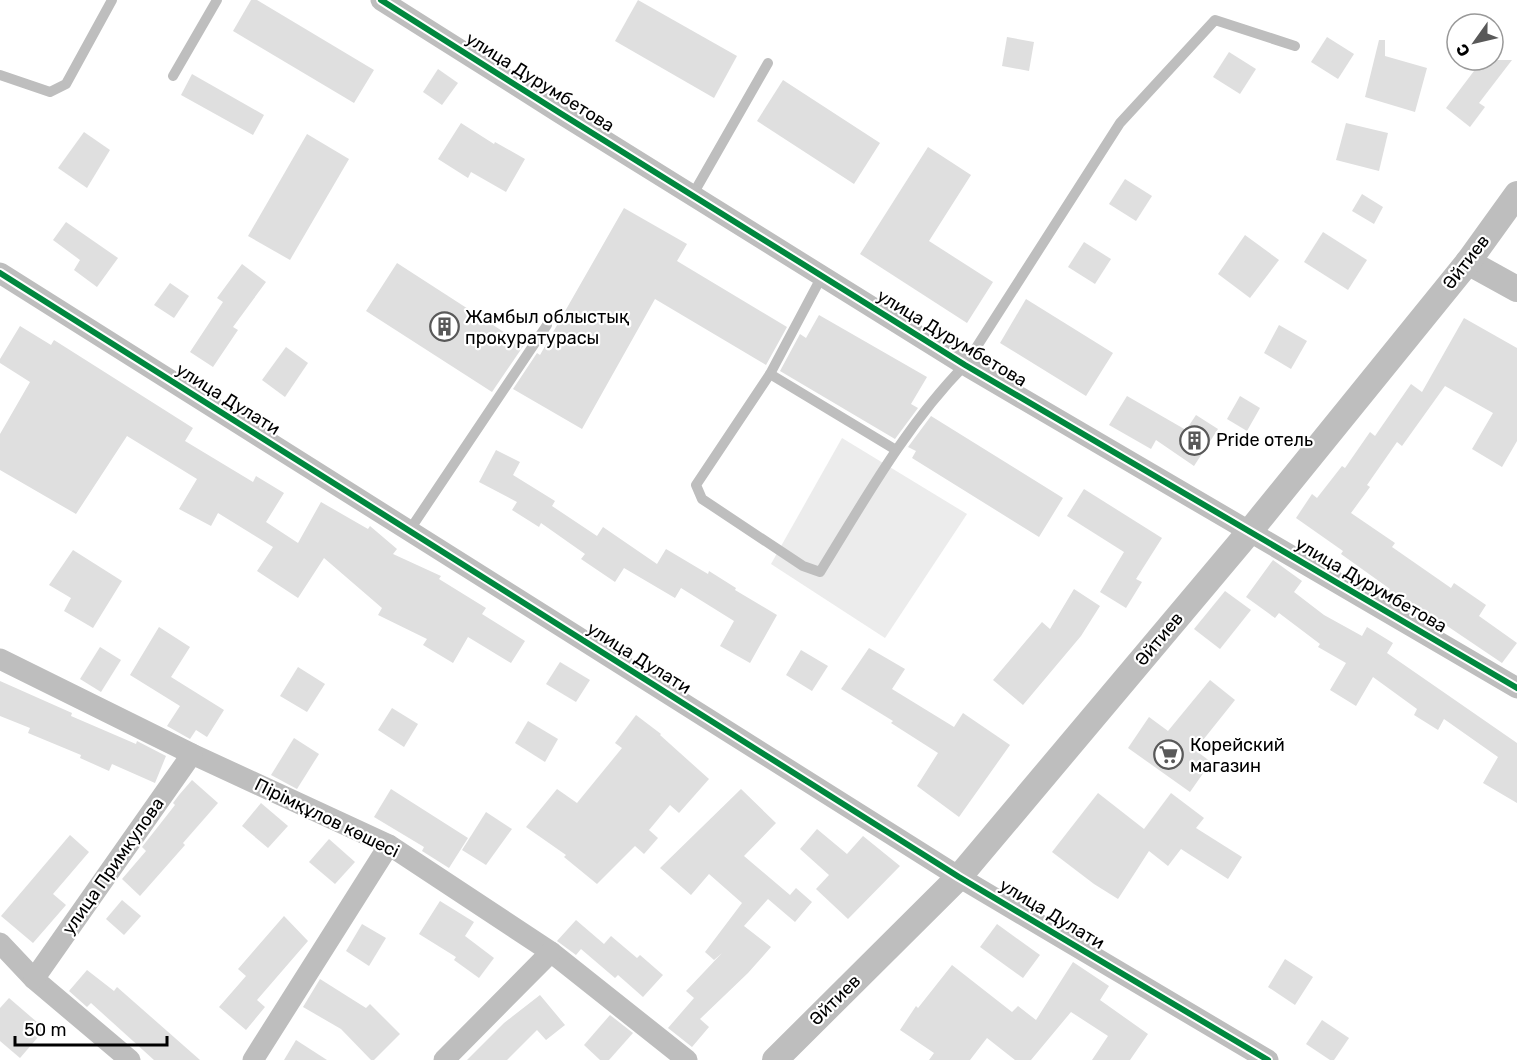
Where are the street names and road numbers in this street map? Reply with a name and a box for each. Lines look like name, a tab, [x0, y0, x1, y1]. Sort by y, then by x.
street label: улица Дурумбетова	[461, 27, 619, 137]
street label: Әйтиев	[1438, 230, 1494, 294]
street label: улица Дурумбетова	[873, 284, 1031, 392]
street label: улица Дулати	[172, 358, 284, 440]
street label: улица Дурумбетова	[1291, 533, 1451, 637]
street label: Әйтиев	[1130, 608, 1188, 670]
street label: улица Дулати	[583, 617, 695, 699]
street label: Пірімқұлов көшесі	[251, 773, 403, 863]
street label: улица Примкулова	[57, 793, 169, 939]
street label: улица Дулати	[995, 874, 1109, 954]
street label: Әйтиев	[805, 970, 865, 1030]

